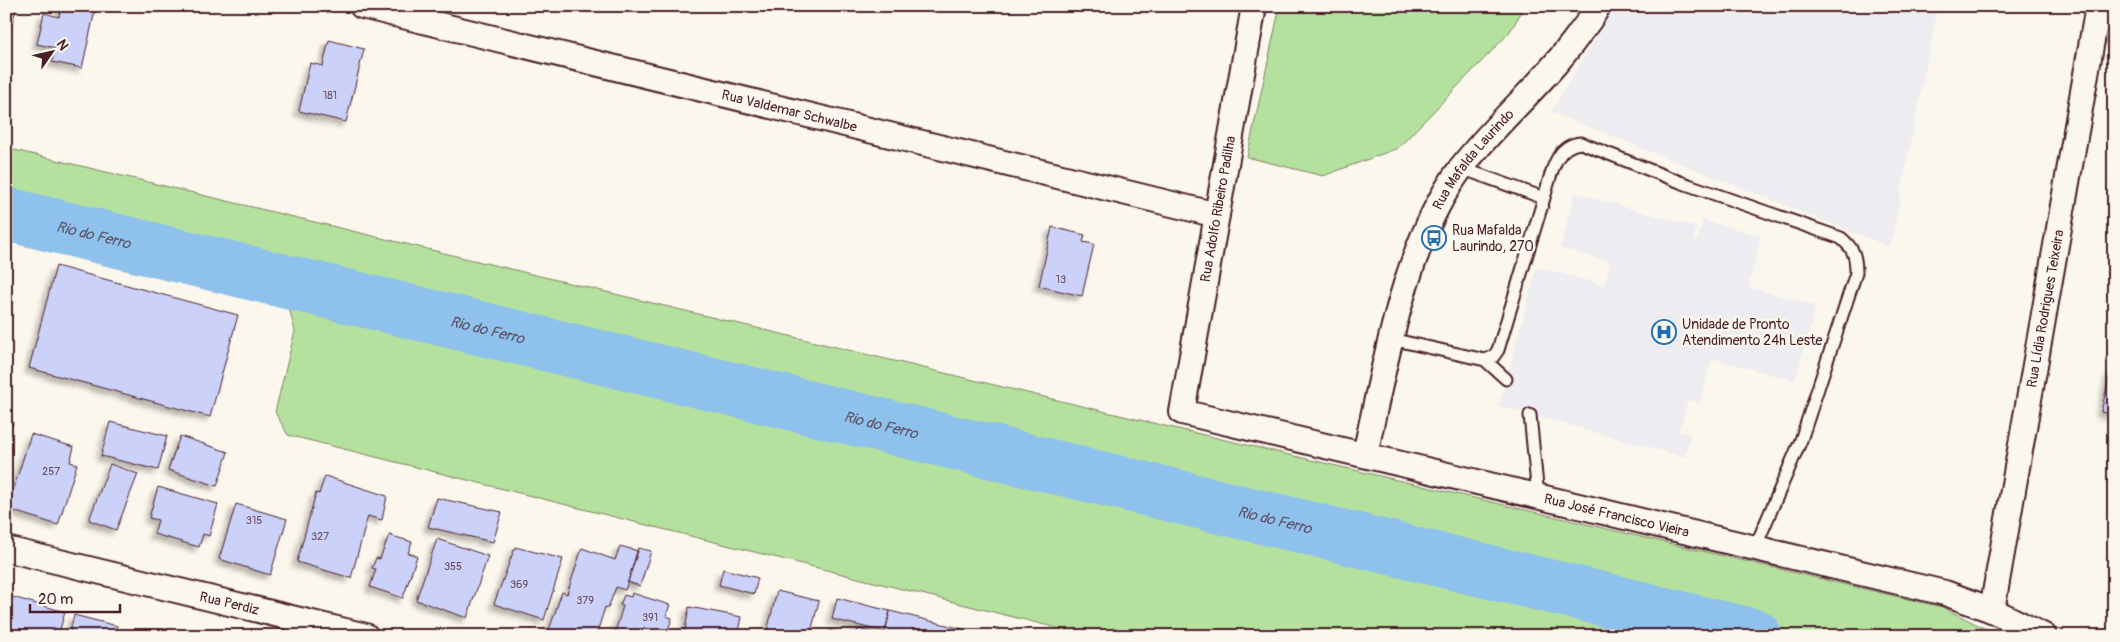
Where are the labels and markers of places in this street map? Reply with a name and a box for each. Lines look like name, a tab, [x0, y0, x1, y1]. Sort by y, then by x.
place label: Rua Mafalda Laurindo, 270	[1452, 222, 1534, 255]
bus stop icon: Rua Mafalda Laurindo, 270	[1421, 225, 1447, 251]
place label: Unidade de Pronto Atendimento 24h Leste	[1682, 316, 1823, 349]
hospital icon: Unidade de Pronto Atendimento 24h Leste	[1651, 319, 1677, 345]

